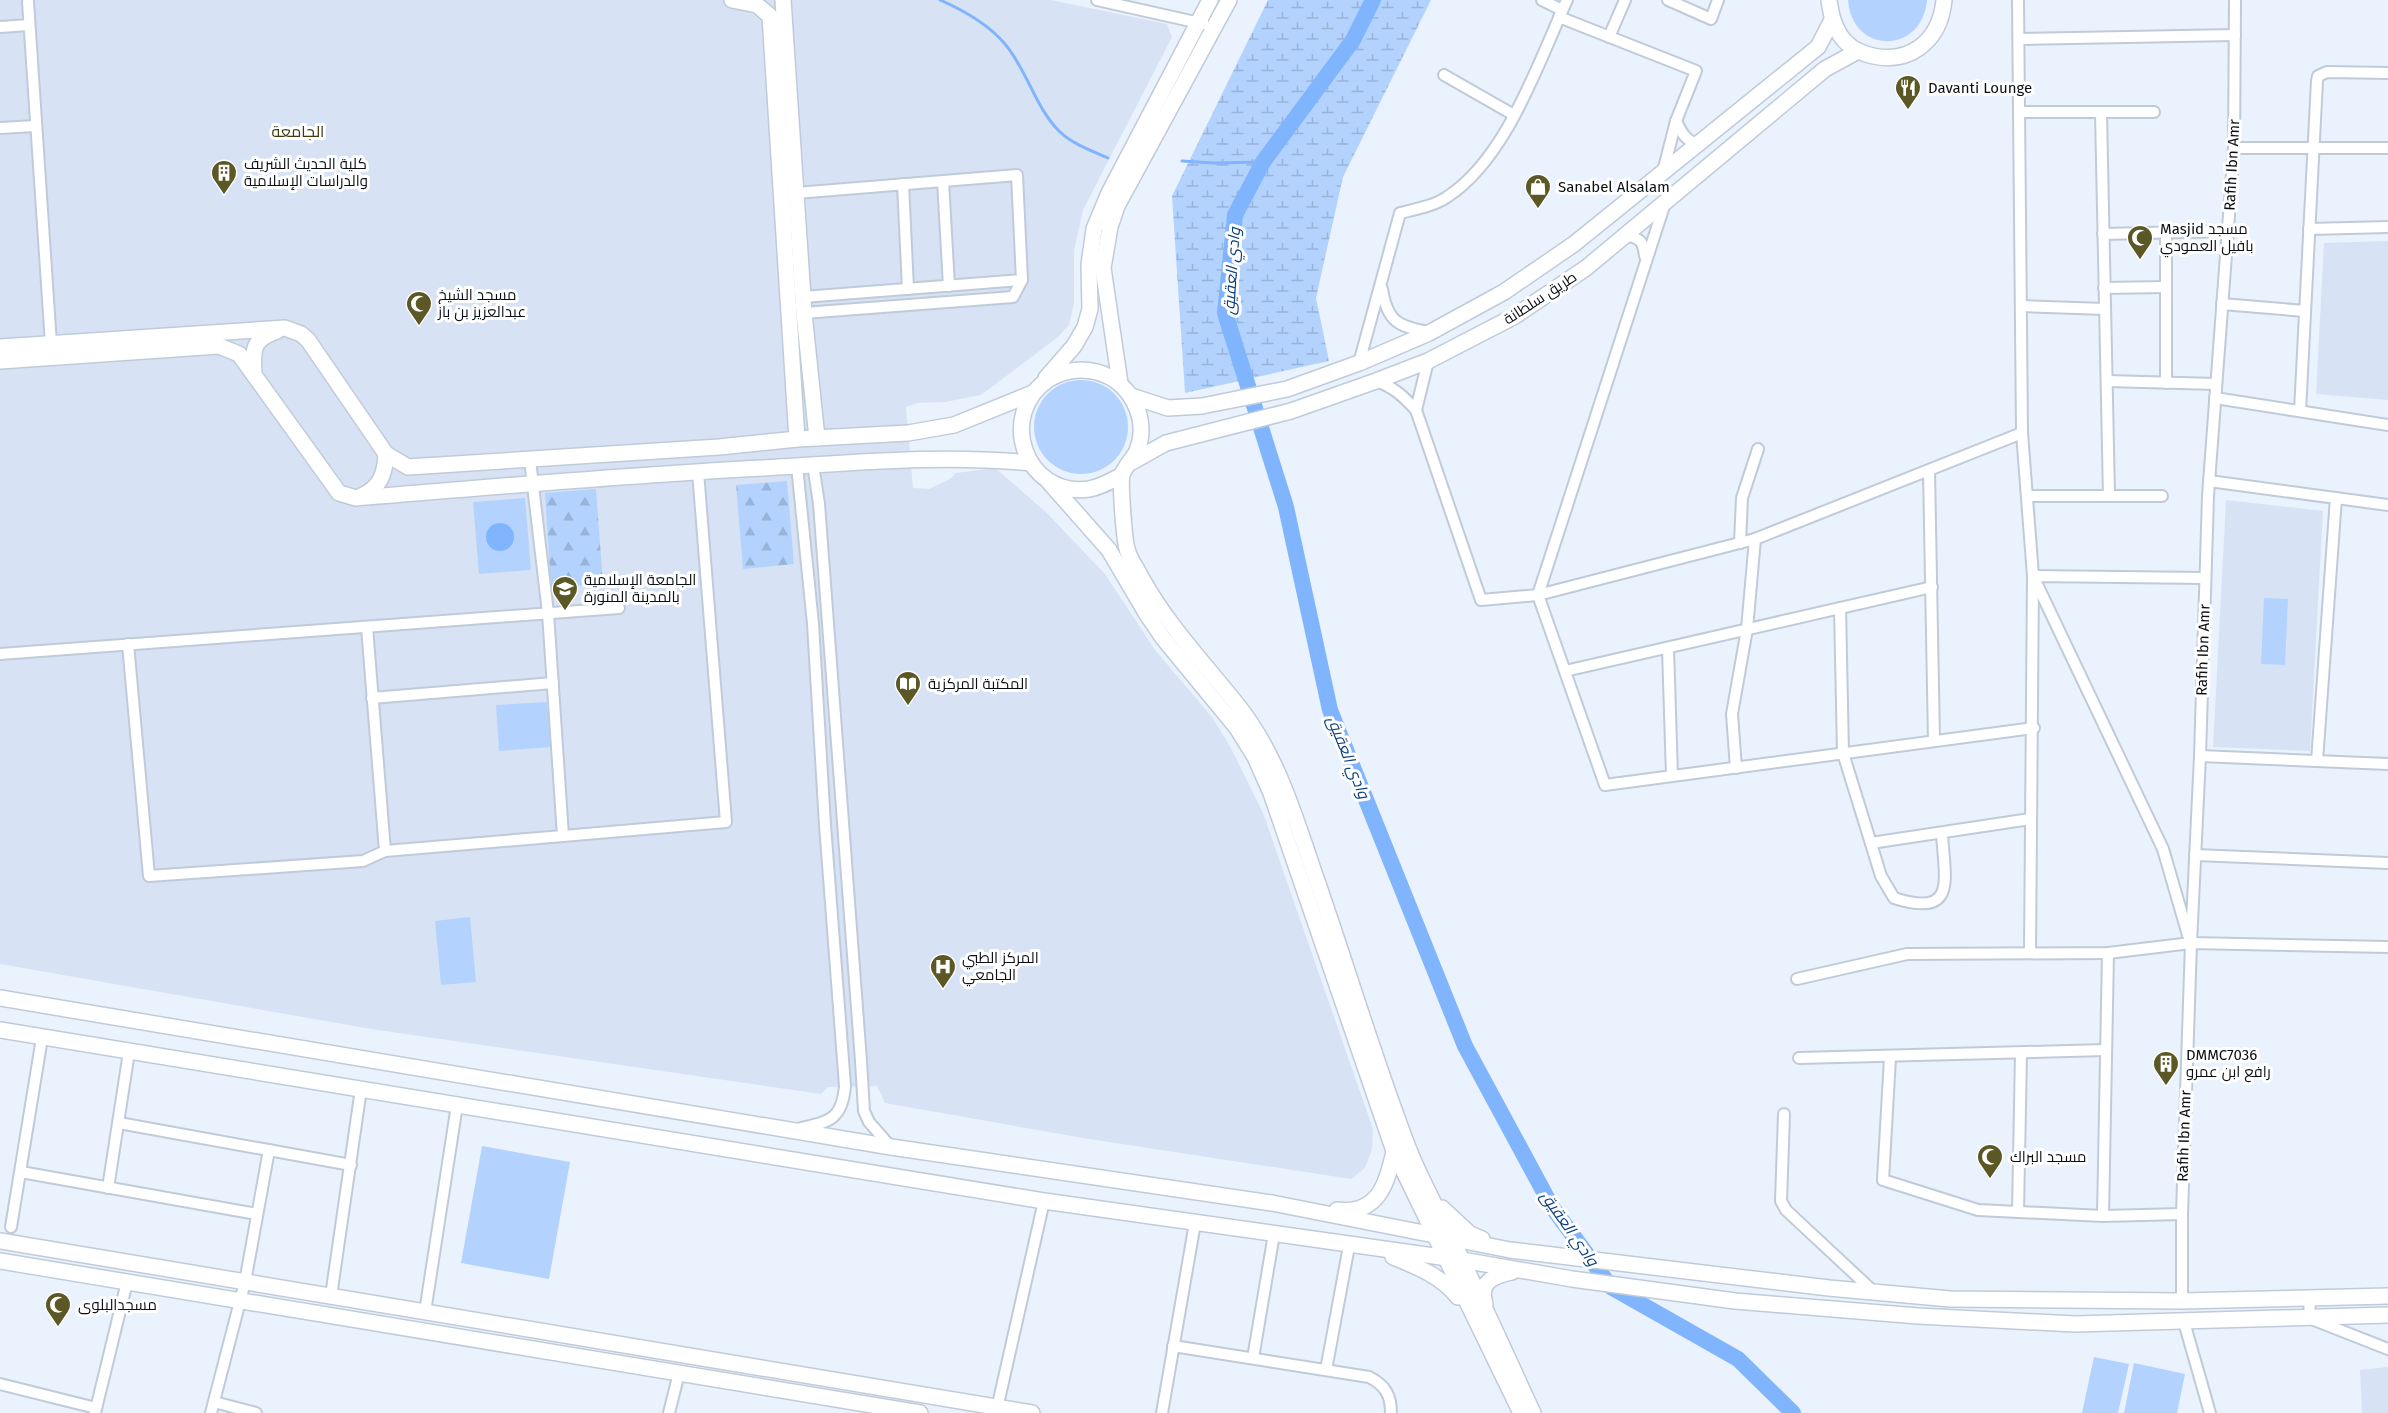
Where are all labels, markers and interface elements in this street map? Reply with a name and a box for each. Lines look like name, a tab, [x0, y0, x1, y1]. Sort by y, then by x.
restaurant icon: Davanti Lounge	[1893, 73, 1923, 111]
place label: Davanti Lounge	[1928, 79, 2032, 97]
street label: Rafih Ibn Amr	[2221, 118, 2243, 211]
district label: الجامعة	[272, 122, 324, 141]
place label: كلية الحديث الشريف والدراسات الإسلامية	[244, 155, 368, 190]
building icon: كلية الحديث الشريف والدراسات الإسلامية	[209, 158, 239, 196]
shop icon: Sanabel Alsalam	[1523, 172, 1553, 210]
place label: Sanabel Alsalam	[1558, 178, 1670, 196]
place label: Masjid مسجد بافيل العمودي	[2160, 220, 2254, 258]
mosque icon: Masjid مسجد بافيل العمودي	[2125, 223, 2155, 261]
water label: وادي العقيق	[1219, 226, 1247, 315]
street label: طريق سلطانة	[1500, 268, 1581, 329]
place label: مسجد الشيخ عبدالعزيز بن باز	[437, 286, 526, 322]
mosque icon: مسجد الشيخ عبدالعزيز بن باز	[404, 289, 434, 327]
place label: الجامعة الإسلامية بالمدينة المنورة	[584, 571, 696, 606]
school or university icon: الجامعة الإسلامية بالمدينة المنورة	[550, 574, 580, 612]
street label: Rafih Ibn Amr	[2192, 604, 2214, 696]
library icon: المكتبة المركزية	[893, 669, 923, 707]
place label: المكتبة المركزية	[928, 675, 1028, 693]
water label: وادي العقيق	[1321, 713, 1374, 804]
place label: المركز الطبي الجامعي	[962, 949, 1039, 987]
hospital icon: المركز الطبي الجامعي	[928, 952, 958, 990]
place label: DMMC7036 رافع ابن عمرو	[2186, 1046, 2271, 1083]
building icon: DMMC7036 رافع ابن عمرو	[2151, 1049, 2181, 1087]
street label: Rafih Ibn Amr	[2173, 1090, 2195, 1182]
mosque icon: مسجد البراك	[1975, 1142, 2005, 1180]
place label: مسجد البراك	[2010, 1148, 2086, 1166]
water label: وادي العقيق	[1534, 1187, 1603, 1272]
mosque icon: مسجدالبلوی	[43, 1290, 73, 1328]
place label: مسجدالبلوی	[78, 1296, 157, 1315]

